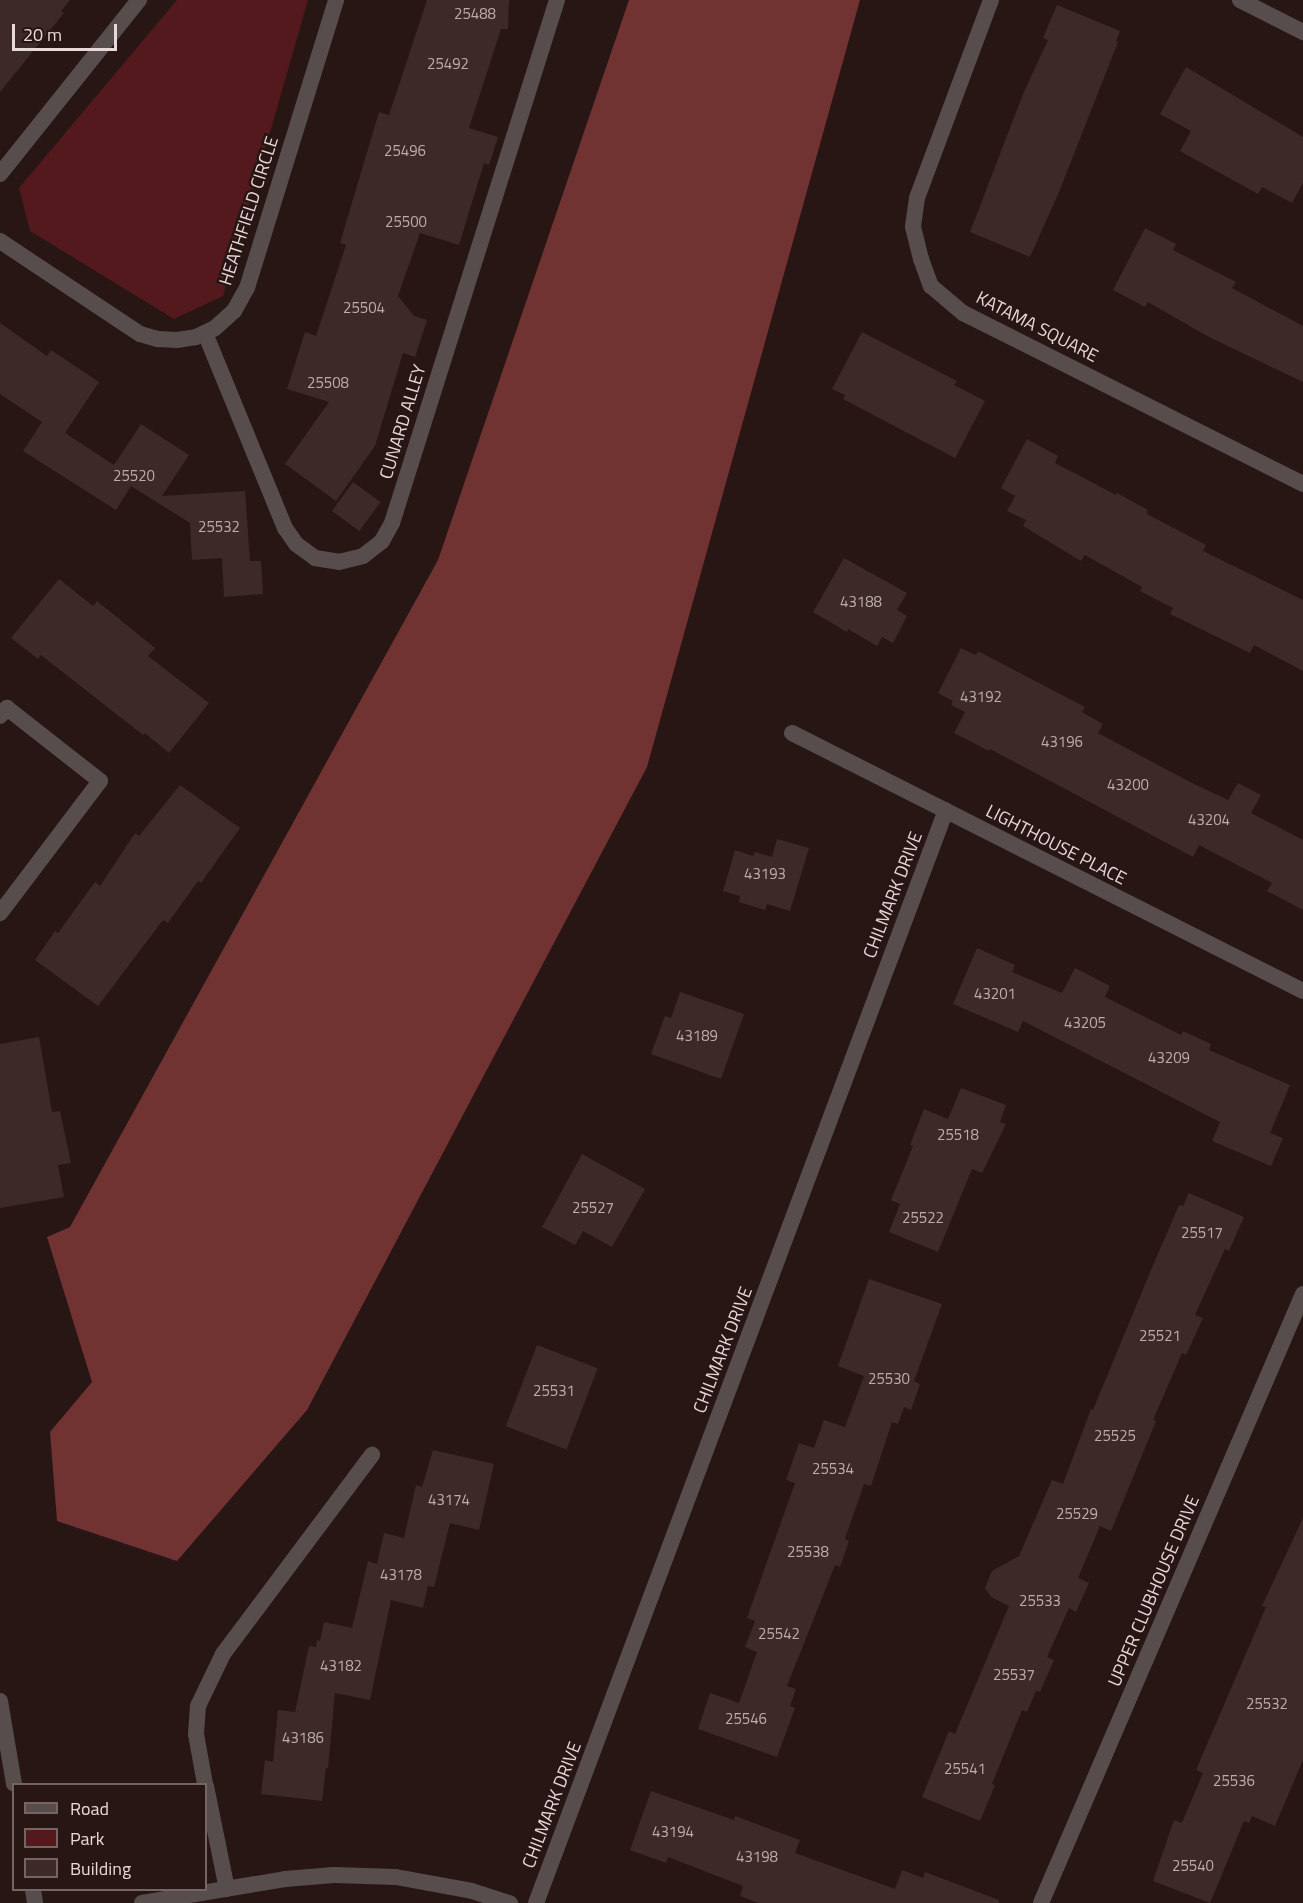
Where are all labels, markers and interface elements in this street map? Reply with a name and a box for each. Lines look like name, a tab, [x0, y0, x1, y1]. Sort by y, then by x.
house number: 25488	[454, 5, 496, 23]
scale bar	[15, 12, 120, 50]
text: 20 m	[23, 21, 62, 48]
house number: 25492	[427, 55, 469, 73]
street label: HEATHFIELD CIRCLE	[215, 134, 283, 288]
house number: 25496	[384, 142, 426, 160]
house number: 25500	[385, 213, 427, 231]
street label: KATAMA SQUARE	[972, 287, 1102, 367]
house number: 25504	[343, 299, 385, 317]
street label: CUNARD ALLEY	[375, 362, 431, 482]
house number: 25508	[307, 374, 349, 392]
house number: 25520	[113, 467, 155, 485]
house number: 25532	[198, 518, 240, 536]
house number: 43188	[840, 593, 882, 611]
house number: 43192	[960, 688, 1002, 706]
house number: 43196	[1041, 733, 1083, 751]
house number: 43200	[1107, 776, 1149, 794]
street label: LIGHTHOUSE PLACE	[982, 800, 1130, 890]
house number: 43204	[1188, 811, 1230, 829]
street label: CHILMARK DRIVE	[859, 829, 927, 961]
house number: 43193	[744, 865, 786, 883]
house number: 43201	[974, 985, 1016, 1003]
house number: 43205	[1064, 1014, 1106, 1032]
house number: 43189	[676, 1027, 718, 1045]
house number: 43209	[1148, 1049, 1190, 1067]
house number: 25518	[937, 1126, 979, 1144]
house number: 25527	[572, 1199, 614, 1217]
house number: 25522	[902, 1209, 944, 1227]
house number: 25517	[1181, 1224, 1223, 1242]
street label: CHILMARK DRIVE	[689, 1284, 757, 1416]
house number: 25521	[1139, 1327, 1181, 1345]
house number: 25530	[868, 1370, 910, 1388]
house number: 25531	[533, 1382, 575, 1400]
house number: 25525	[1094, 1427, 1136, 1445]
house number: 25534	[812, 1460, 854, 1478]
house number: 43174	[428, 1491, 470, 1509]
street label: UPPER CLUBHOUSE DRIVE	[1104, 1492, 1204, 1690]
house number: 25529	[1056, 1505, 1098, 1523]
house number: 25538	[787, 1543, 829, 1561]
house number: 43178	[380, 1566, 422, 1584]
house number: 25533	[1019, 1592, 1061, 1610]
house number: 25542	[758, 1625, 800, 1643]
house number: 43182	[320, 1657, 362, 1675]
house number: 25537	[993, 1666, 1035, 1684]
house number: 25532	[1246, 1695, 1288, 1713]
house number: 25546	[725, 1710, 767, 1728]
house number: 43186	[282, 1729, 324, 1747]
street label: CHILMARK DRIVE	[518, 1739, 586, 1871]
house number: 25541	[944, 1760, 986, 1778]
house number: 25536	[1213, 1772, 1255, 1790]
legend	[12, 1783, 207, 1891]
text: Road	[70, 1795, 109, 1822]
house number: 43194	[652, 1823, 694, 1841]
text: Park	[70, 1825, 104, 1852]
house number: 43198	[736, 1848, 778, 1866]
text: Building	[70, 1855, 131, 1882]
house number: 25540	[1172, 1857, 1214, 1875]

